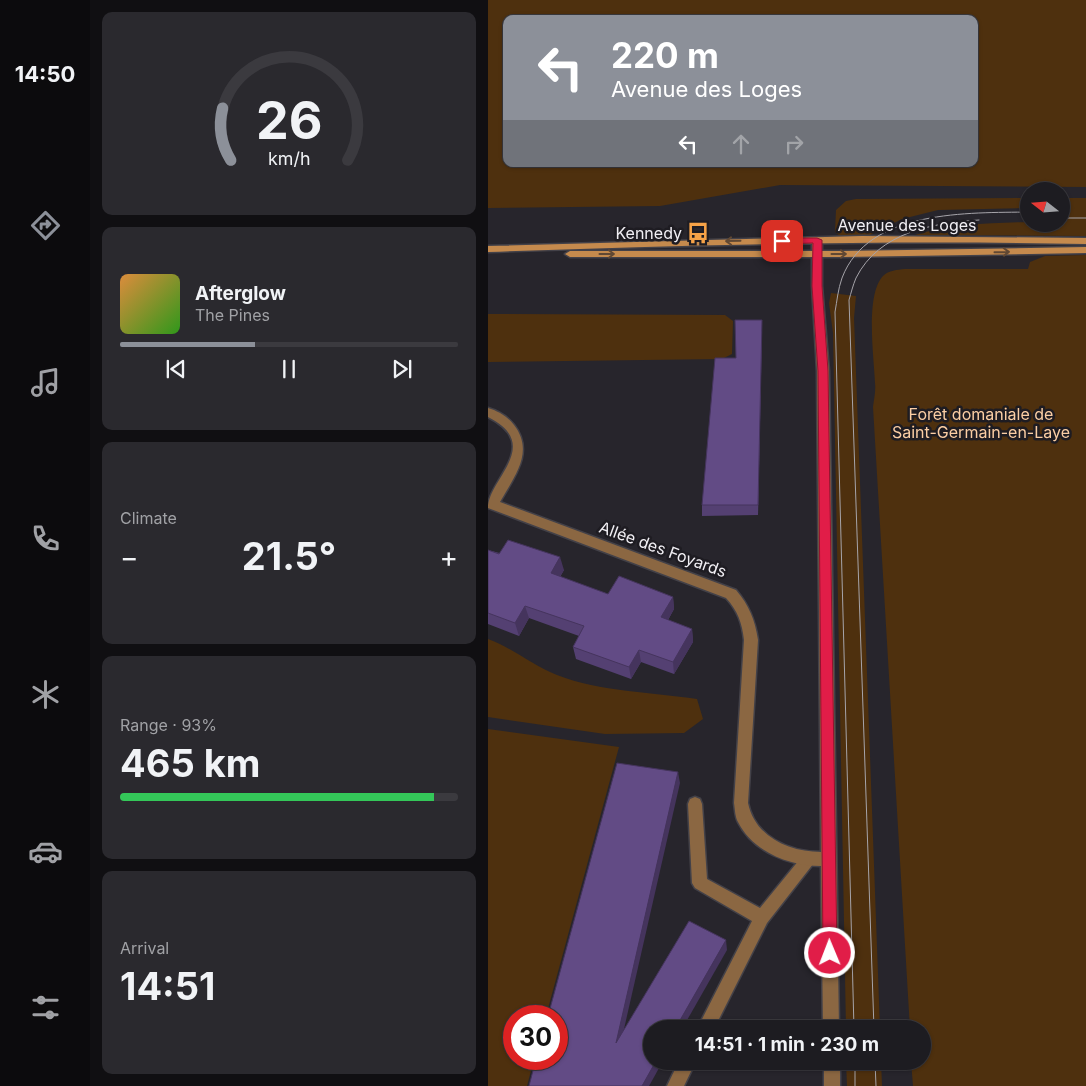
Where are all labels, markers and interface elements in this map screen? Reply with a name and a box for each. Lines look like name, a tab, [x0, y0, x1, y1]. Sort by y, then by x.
text: 220 m	[611, 34, 719, 76]
icon: left	[528, 35, 593, 100]
text: 14:50	[15, 61, 75, 87]
text: Avenue des Loges	[611, 76, 802, 102]
text: 26	[256, 89, 322, 152]
icon: left	[674, 130, 702, 158]
icon: ahead	[727, 130, 755, 158]
icon: right	[780, 130, 808, 158]
text: km/h	[268, 148, 310, 169]
north arrow	[1020, 182, 1070, 232]
map controls	[1020, 182, 1070, 232]
icon: directions	[28, 208, 63, 243]
street label: Avenue des Loges	[838, 215, 977, 235]
bus stop icon: Kennedy	[685, 220, 711, 246]
pin	[761, 220, 803, 262]
place label: Kennedy	[615, 223, 682, 243]
icon: arrive	[768, 227, 796, 255]
one-way arrow	[726, 236, 742, 246]
one-way arrow	[993, 247, 1009, 257]
one-way arrow	[598, 249, 614, 259]
one-way arrow	[830, 249, 847, 259]
text: Afterglow	[195, 282, 286, 305]
text: The Pines	[195, 305, 270, 325]
icon: previous	[162, 355, 190, 383]
icon: pause	[275, 355, 303, 383]
icon: next	[388, 355, 416, 383]
icon: music	[28, 365, 63, 400]
park label: Forêt domaniale de Saint-Germain-en-Laye	[892, 404, 1070, 442]
text: Climate	[120, 508, 177, 528]
street label: Allée des Foyards	[597, 517, 729, 581]
icon: phone	[28, 521, 63, 556]
text: 21.5°	[242, 533, 336, 579]
text: −	[120, 540, 139, 574]
text: +	[439, 540, 458, 574]
icon: climate	[28, 677, 63, 712]
text: Range · 93%	[120, 715, 217, 735]
text: 465 km	[120, 740, 260, 786]
icon: car	[28, 834, 63, 869]
position arrow	[803, 926, 855, 978]
text: Arrival	[120, 938, 169, 958]
text: 14:51	[120, 963, 215, 1009]
icon: filters	[28, 990, 63, 1025]
speed limit sign: 30	[503, 1005, 568, 1070]
text: 14:51 · 1 min · 230 m	[695, 1033, 879, 1056]

